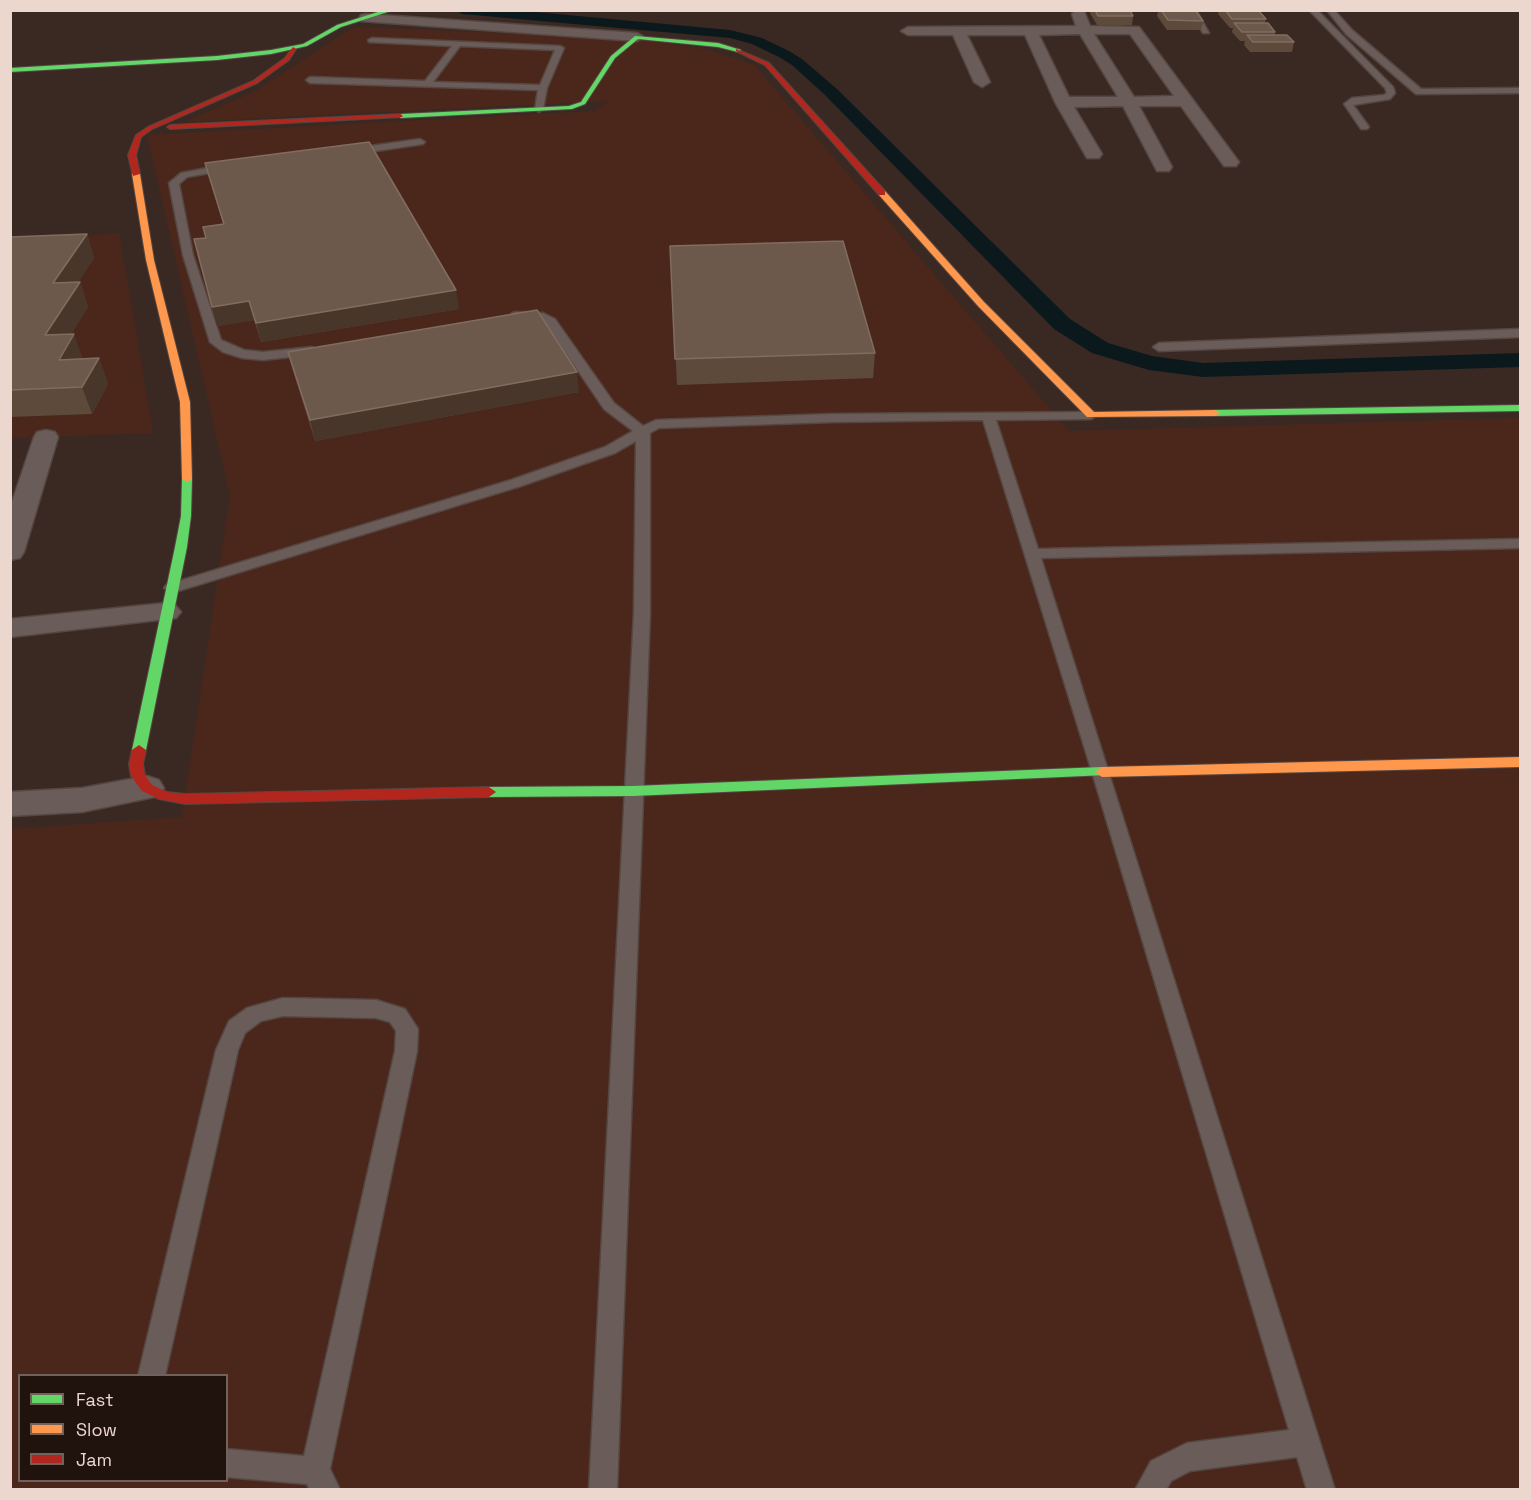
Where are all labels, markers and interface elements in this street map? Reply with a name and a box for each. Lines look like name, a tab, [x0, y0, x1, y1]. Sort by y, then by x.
legend	[18, 1374, 228, 1482]
text: Fast	[76, 1388, 113, 1411]
text: Slow	[76, 1418, 117, 1441]
text: Jam	[76, 1448, 112, 1471]

